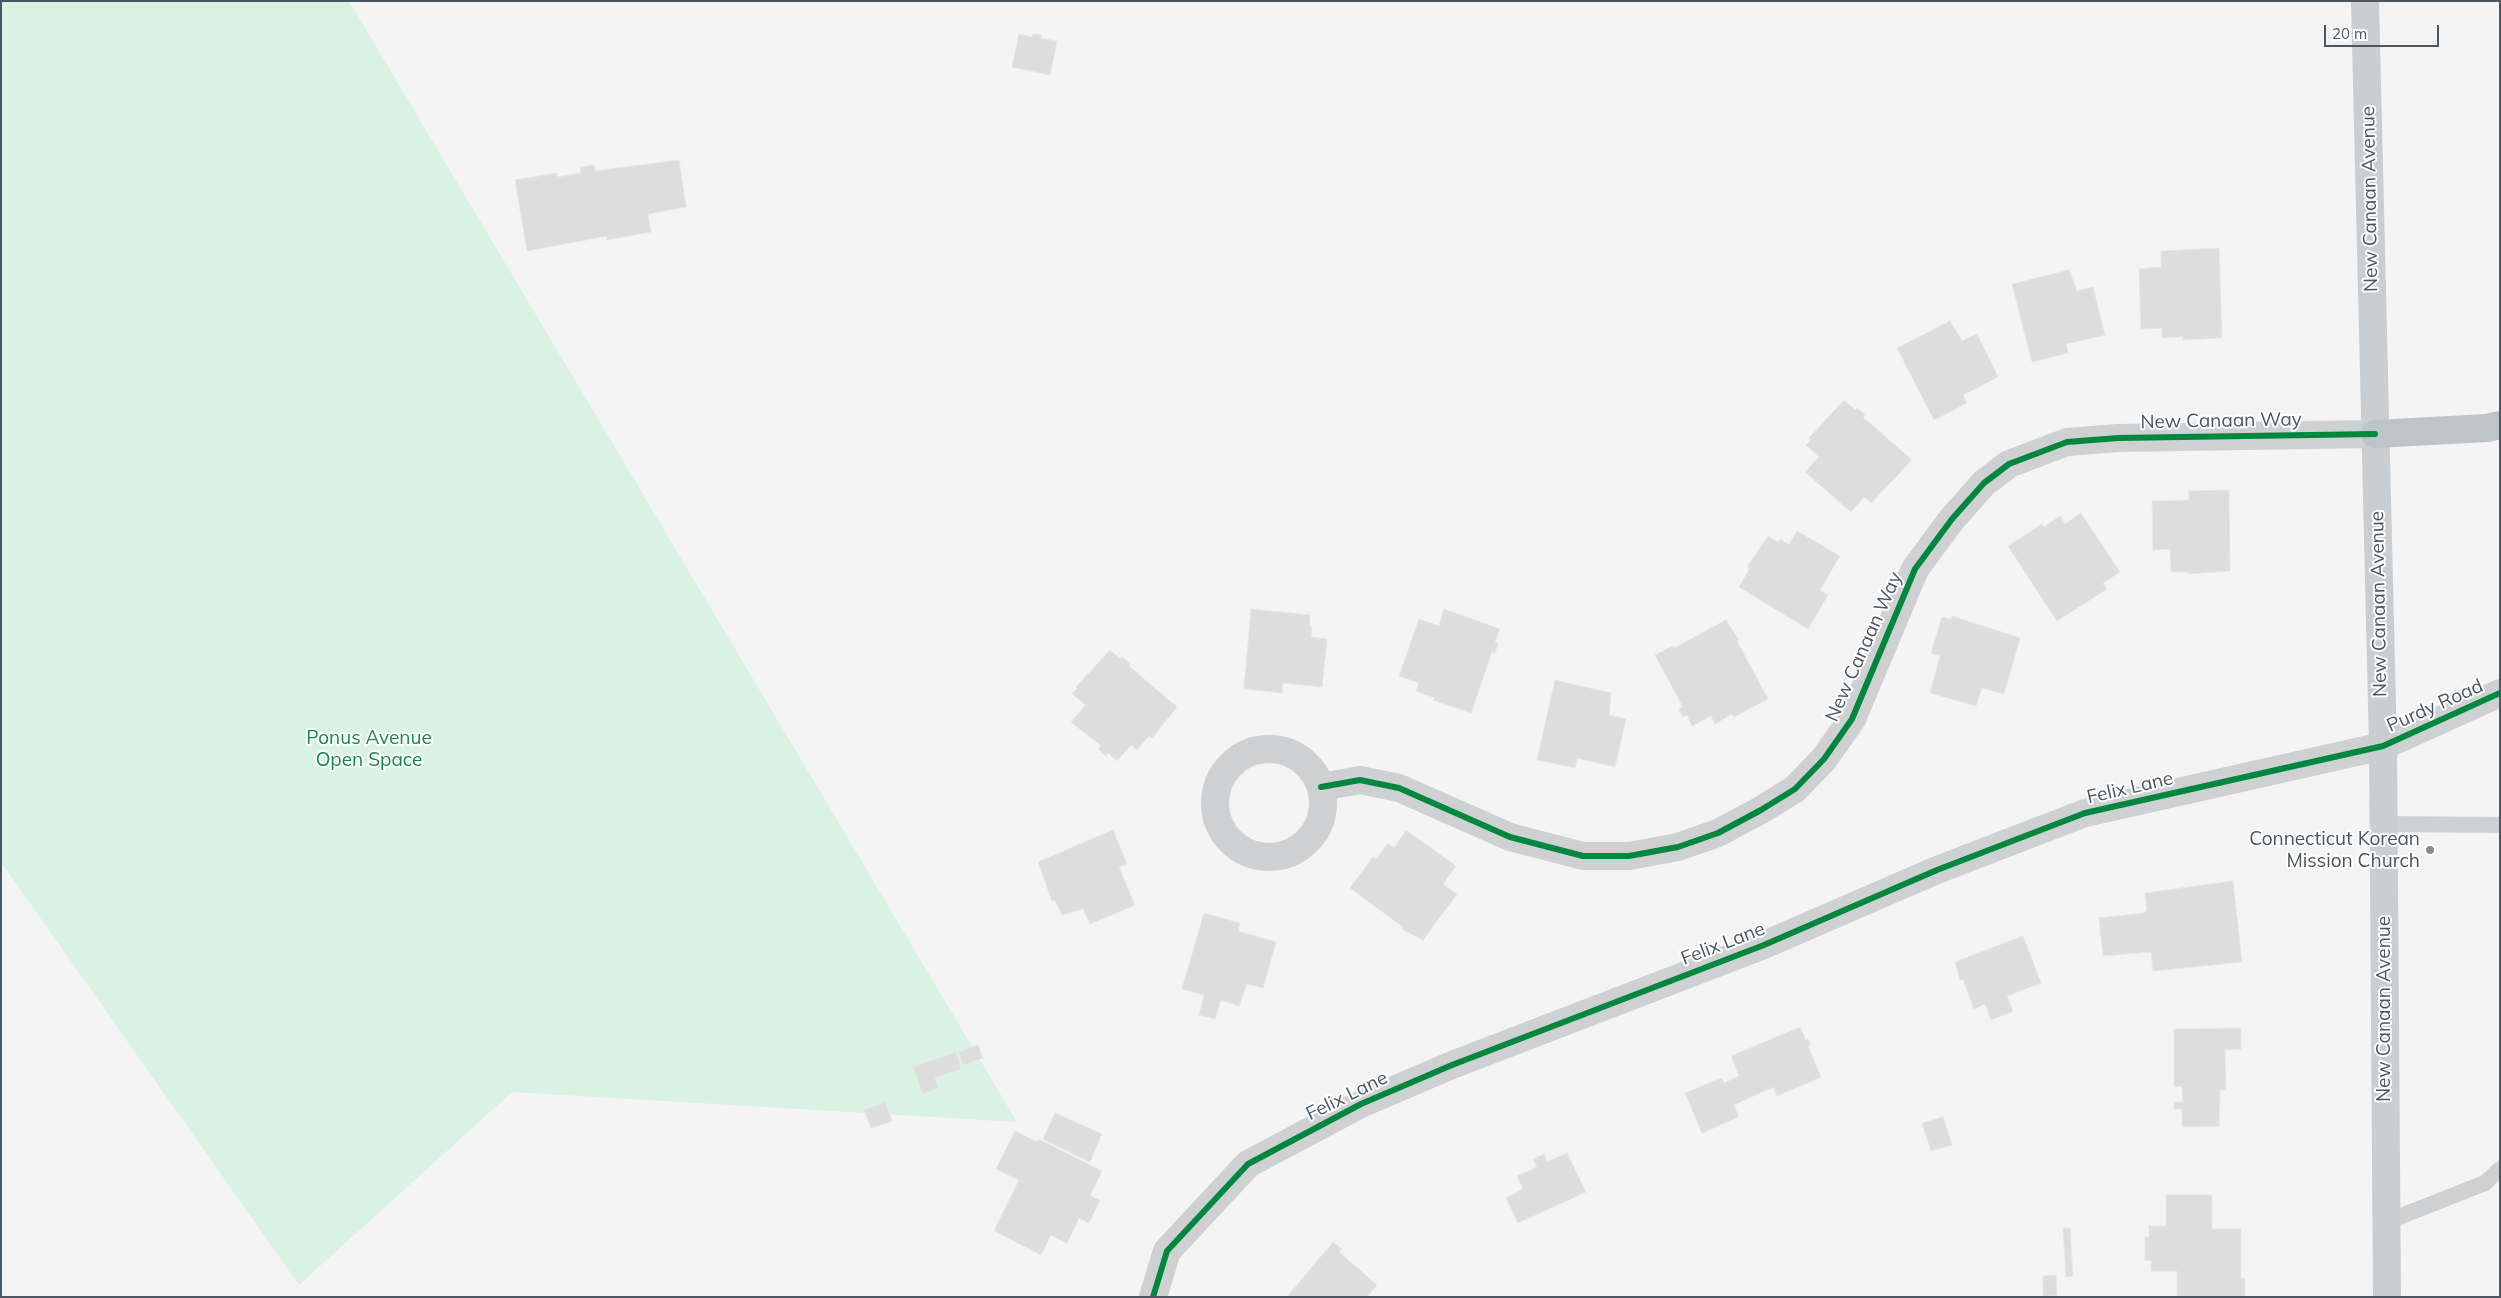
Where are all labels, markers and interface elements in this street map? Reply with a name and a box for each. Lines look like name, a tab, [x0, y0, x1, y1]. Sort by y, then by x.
scale bar	[2326, 15, 2441, 47]
text: 20 m	[2332, 24, 2367, 43]
street label: New Canaan Avenue	[2357, 106, 2383, 292]
street label: New Canaan Way	[2140, 408, 2302, 434]
street label: New Canaan Avenue	[2366, 511, 2392, 697]
street label: New Canaan Way	[1821, 569, 1907, 725]
street label: Purdy Road	[2383, 675, 2487, 737]
park label: Ponus Avenue Open Space	[306, 727, 432, 771]
street label: Felix Lane	[2085, 767, 2175, 809]
place label: Connecticut Korean Mission Church	[2249, 828, 2420, 872]
marker: Connecticut Korean Mission Church	[2424, 844, 2436, 856]
street label: New Canaan Avenue	[2373, 916, 2395, 1102]
street label: Felix Lane	[1678, 918, 1768, 970]
street label: Felix Lane	[1302, 1066, 1392, 1126]

